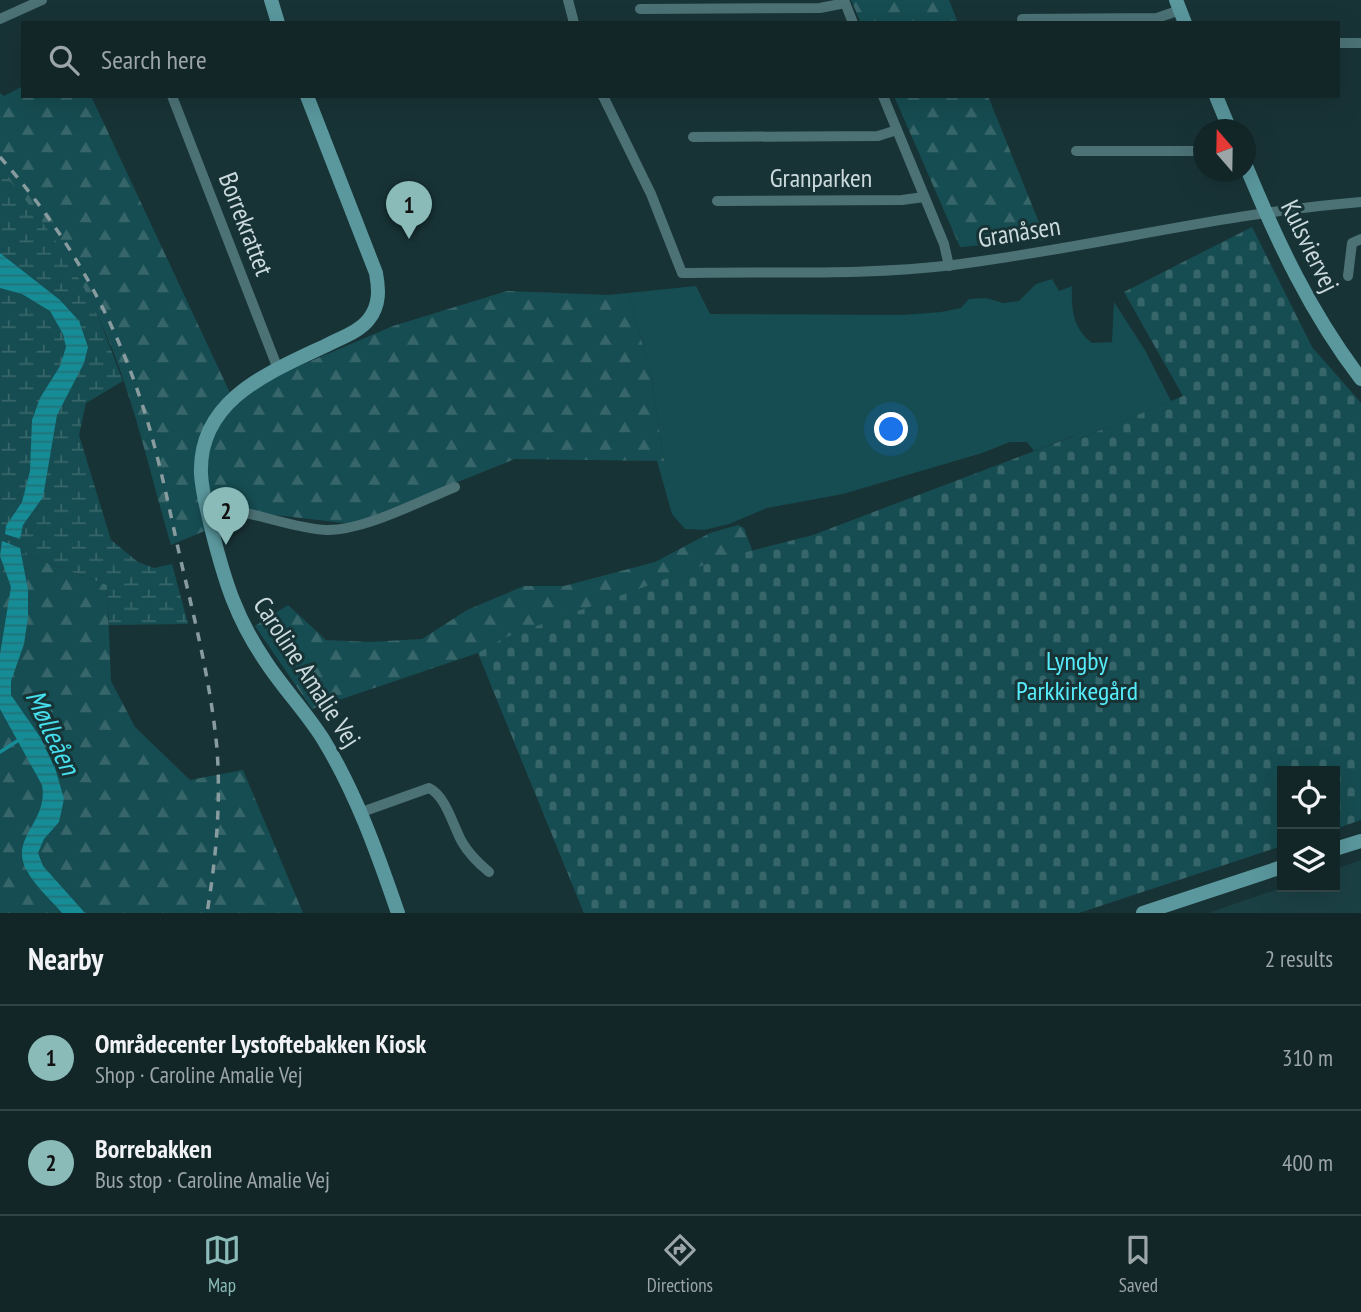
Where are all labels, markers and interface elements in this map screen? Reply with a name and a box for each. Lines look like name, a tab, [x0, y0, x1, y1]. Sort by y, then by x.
search box	[21, 21, 1340, 98]
icon: search	[45, 41, 83, 79]
text: Search here	[101, 43, 207, 76]
north arrow	[1193, 119, 1256, 182]
street label: Granparken	[770, 161, 872, 194]
street label: Borrekrattet	[212, 167, 281, 280]
pin: 1	[386, 181, 432, 239]
street label: Kulsviervej	[1274, 194, 1347, 297]
street label: Granåsen	[975, 209, 1063, 254]
your location	[874, 412, 908, 446]
pin: 2	[203, 487, 249, 545]
street label: Caroline Amalie Vej	[246, 590, 368, 753]
park label: Lyngby Parkkirkegård	[1016, 644, 1138, 707]
water label: Mølleåen	[18, 683, 90, 782]
map controls	[1277, 766, 1340, 892]
button: locate	[1277, 766, 1340, 829]
button: layers	[1277, 829, 1340, 892]
text: Nearby	[28, 939, 103, 978]
text: 2 results	[1265, 944, 1333, 973]
text: Områdecenter Lystoftebakken Kiosk	[95, 1027, 426, 1060]
text: 1	[46, 1043, 57, 1072]
text: 310 m	[1282, 1043, 1333, 1072]
text: Shop · Caroline Amalie Vej	[95, 1060, 303, 1089]
text: Borrebakken	[95, 1132, 212, 1165]
text: 2	[46, 1148, 57, 1177]
text: 400 m	[1282, 1148, 1333, 1177]
text: Bus stop · Caroline Amalie Vej	[95, 1165, 330, 1194]
tab: Map	[203, 1231, 241, 1297]
tab: Directions	[647, 1231, 713, 1297]
tab: Saved	[1119, 1231, 1158, 1297]

